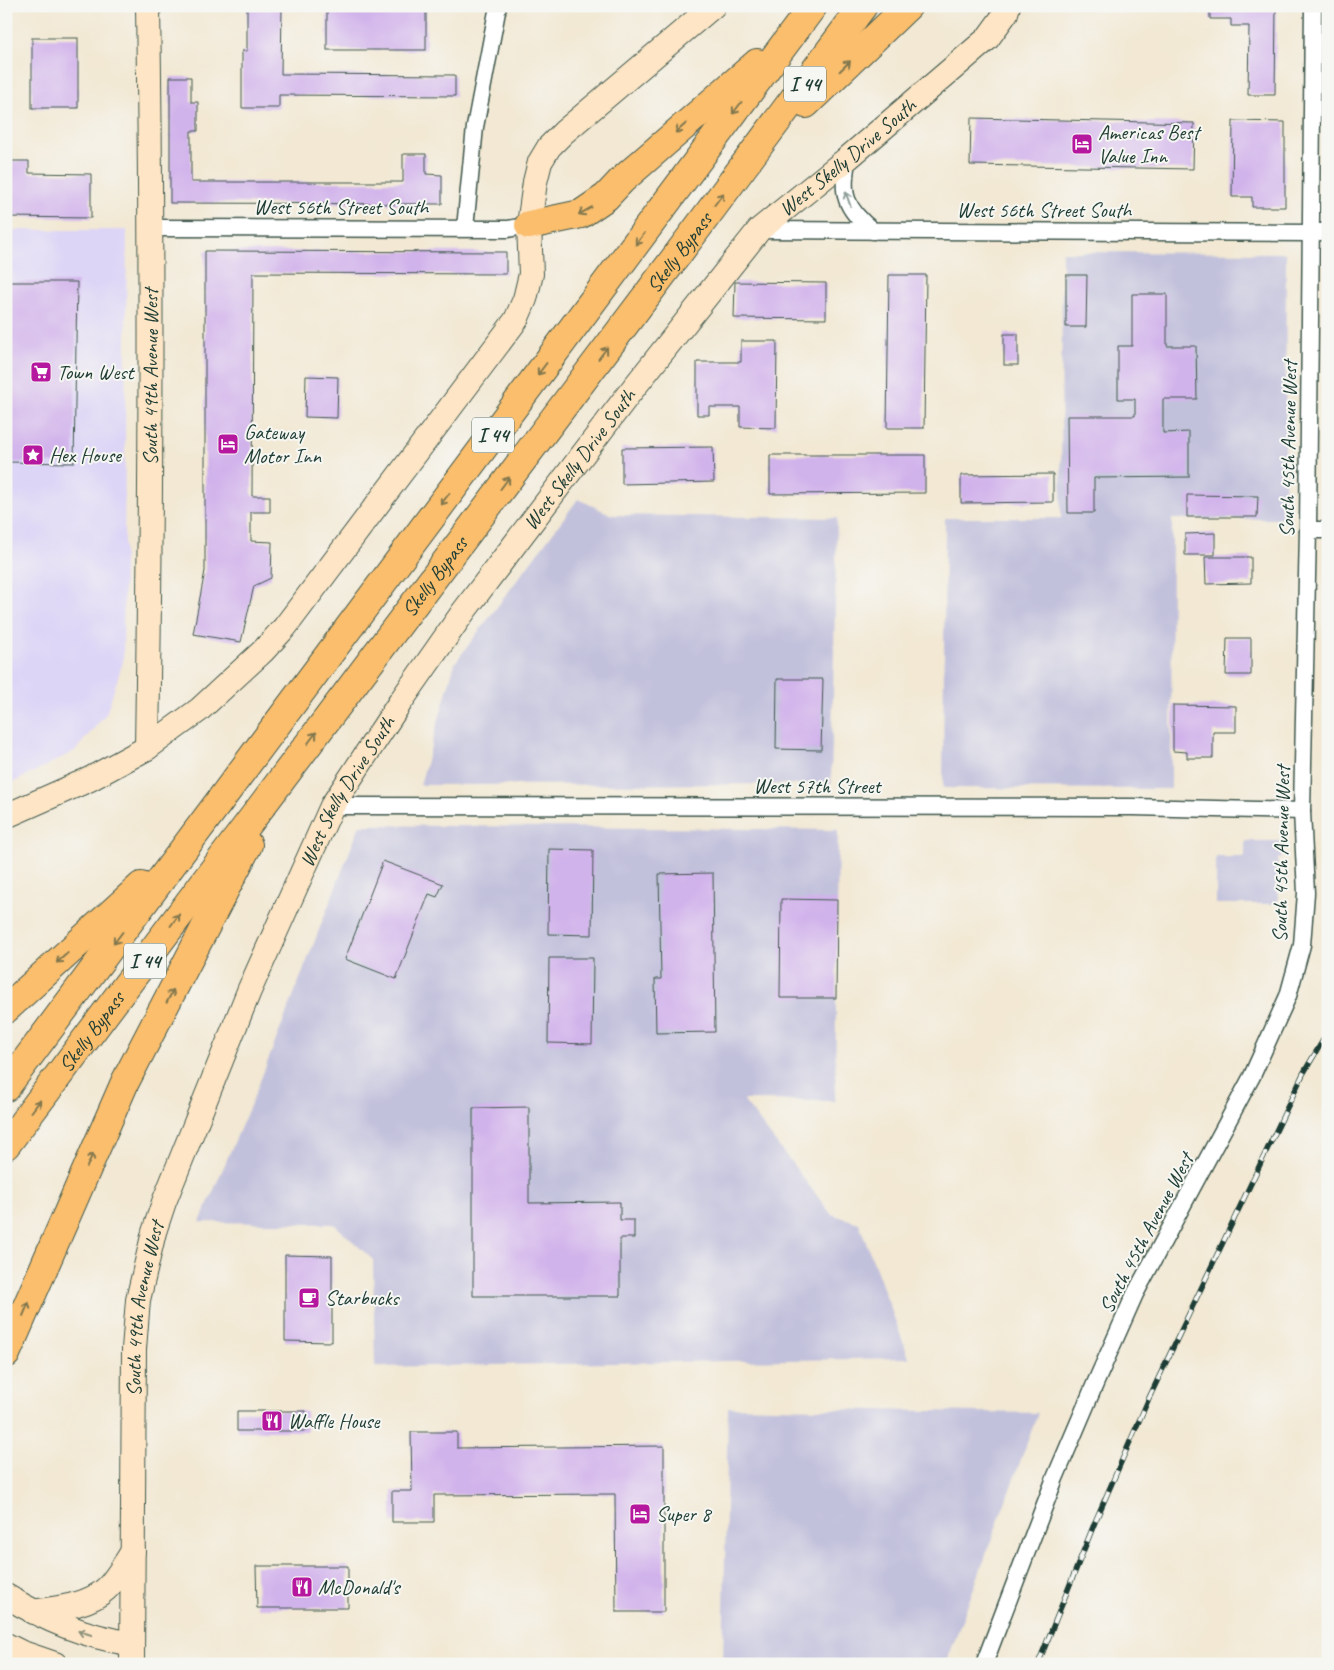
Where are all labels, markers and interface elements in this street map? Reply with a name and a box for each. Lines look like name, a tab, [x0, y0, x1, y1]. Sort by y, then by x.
one-way arrow	[839, 60, 852, 72]
road number: I 44	[784, 66, 826, 102]
street label: West Skelly Drive South	[774, 92, 922, 222]
one-way arrow	[732, 101, 742, 115]
place label: Americas Best Value Inn	[1098, 119, 1202, 169]
one-way arrow	[675, 122, 688, 134]
hotel icon: Americas Best Value Inn	[1070, 132, 1094, 156]
one-way arrow	[842, 191, 852, 207]
one-way arrow	[714, 192, 724, 206]
street label: West 56th Street South	[254, 194, 429, 220]
street label: West 56th Street South	[957, 197, 1132, 223]
street label: Skelly Bypass	[640, 205, 719, 298]
one-way arrow	[578, 206, 593, 216]
one-way arrow	[634, 232, 645, 245]
street label: South 49th Avenue West	[137, 285, 164, 466]
one-way arrow	[598, 347, 609, 360]
street label: South 45th Avenue West	[1273, 357, 1303, 538]
place label: Town West	[57, 359, 135, 385]
supermarket icon: Town West	[29, 360, 53, 384]
one-way arrow	[537, 362, 548, 375]
street label: West Skelly Drive South	[517, 382, 642, 535]
road number: I 44	[472, 418, 514, 452]
place label: Gateway Motor Inn	[244, 419, 321, 469]
hotel icon: Gateway Motor Inn	[216, 432, 240, 456]
place label: Hex House	[49, 442, 123, 468]
place icon: Hex House	[21, 443, 45, 467]
one-way arrow	[500, 477, 511, 490]
one-way arrow	[440, 492, 450, 506]
street label: Skelly Bypass	[396, 530, 475, 622]
street label: West Skelly Drive South	[293, 710, 401, 871]
one-way arrow	[307, 732, 318, 745]
street label: South 45th Avenue West	[1266, 762, 1296, 943]
street label: West 57th Street	[753, 773, 883, 799]
one-way arrow	[170, 913, 180, 927]
one-way arrow	[112, 931, 123, 944]
road number: I 44	[124, 944, 166, 978]
one-way arrow	[56, 952, 69, 964]
street label: Skelly Bypass	[53, 985, 131, 1077]
one-way arrow	[166, 989, 175, 1004]
one-way arrow	[30, 1100, 41, 1113]
street label: South 45th Avenue West	[1093, 1146, 1200, 1317]
one-way arrow	[85, 1153, 95, 1168]
street label: South 49th Avenue West	[121, 1215, 171, 1397]
place label: Starbucks	[325, 1285, 400, 1311]
cafe icon: Starbucks	[297, 1286, 321, 1310]
one-way arrow	[22, 1302, 32, 1317]
place label: Waffle House	[288, 1408, 380, 1434]
restaurant icon: Waffle House	[260, 1409, 284, 1433]
place label: Super 8	[656, 1501, 713, 1527]
hotel icon: Super 8	[628, 1502, 652, 1526]
place label: McDonald's	[318, 1574, 401, 1600]
restaurant icon: McDonald's	[290, 1575, 314, 1599]
one-way arrow	[78, 1628, 93, 1637]

